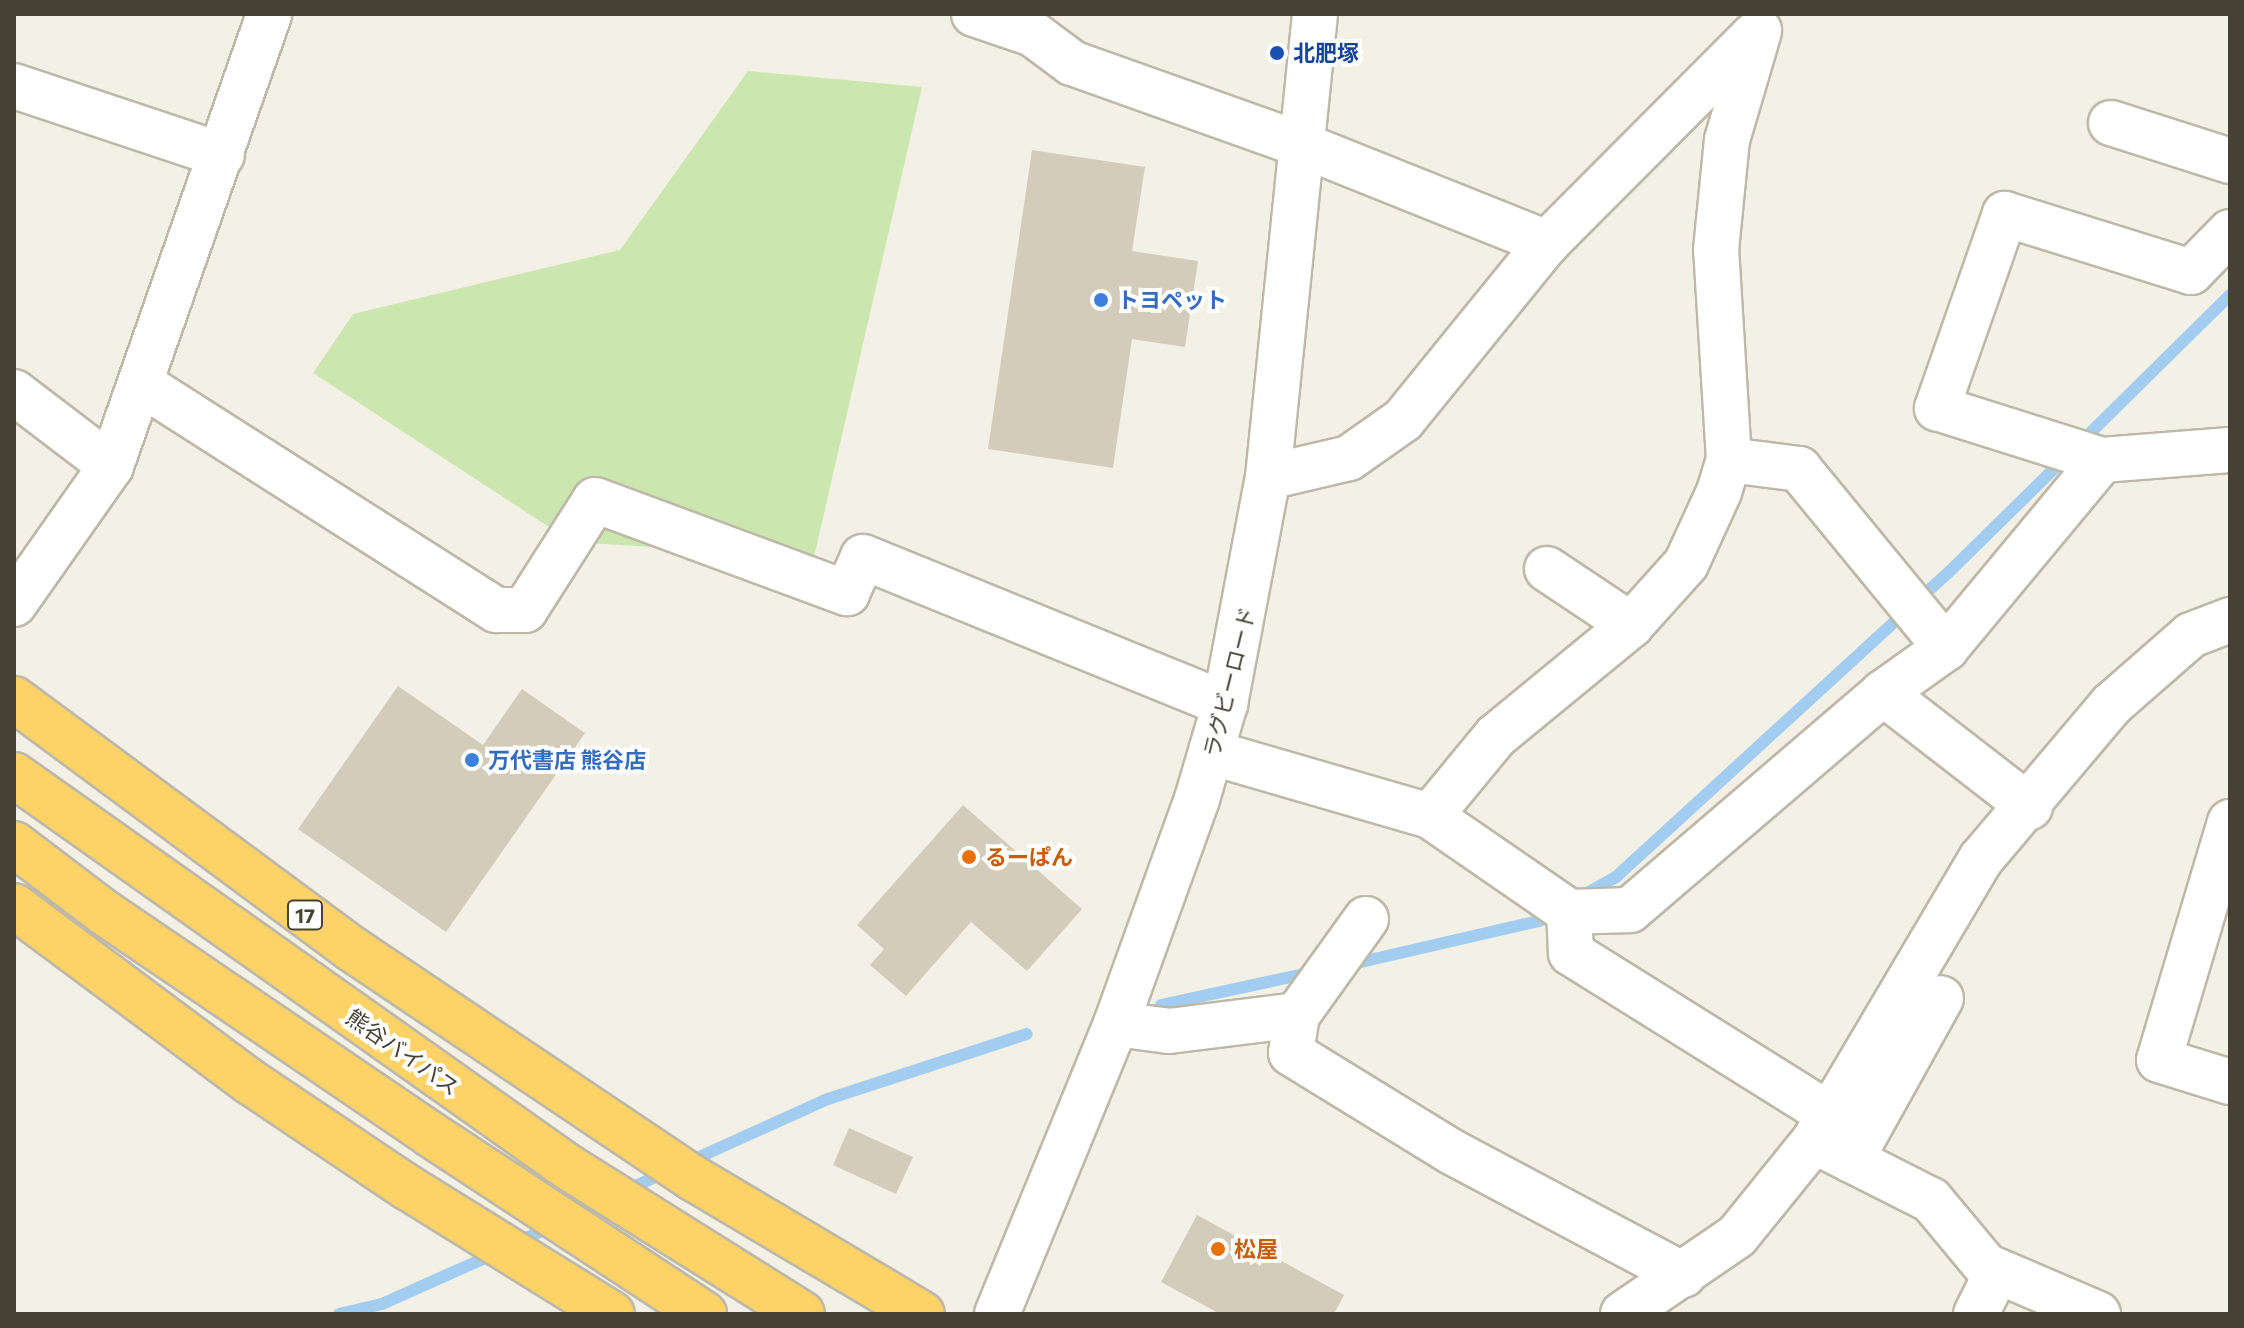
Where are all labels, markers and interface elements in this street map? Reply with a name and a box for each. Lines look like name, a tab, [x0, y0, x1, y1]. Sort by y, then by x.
place label: 北肥塚	[1293, 40, 1359, 66]
marker: 北肥塚	[1268, 44, 1286, 62]
place label: トヨペット	[1117, 287, 1227, 313]
marker: トヨペット	[1092, 291, 1110, 309]
street label: ラグビーロード	[1198, 604, 1260, 760]
place label: 万代書店 熊谷店	[488, 747, 646, 773]
marker: 万代書店 熊谷店	[463, 751, 481, 769]
place label: るーぱん	[985, 844, 1073, 870]
marker: るーぱん	[960, 848, 978, 866]
road number: 17	[285, 899, 325, 931]
street label: 熊谷バイパス	[341, 1003, 465, 1101]
place label: 松屋	[1234, 1236, 1278, 1262]
marker: 松屋	[1209, 1240, 1227, 1258]

